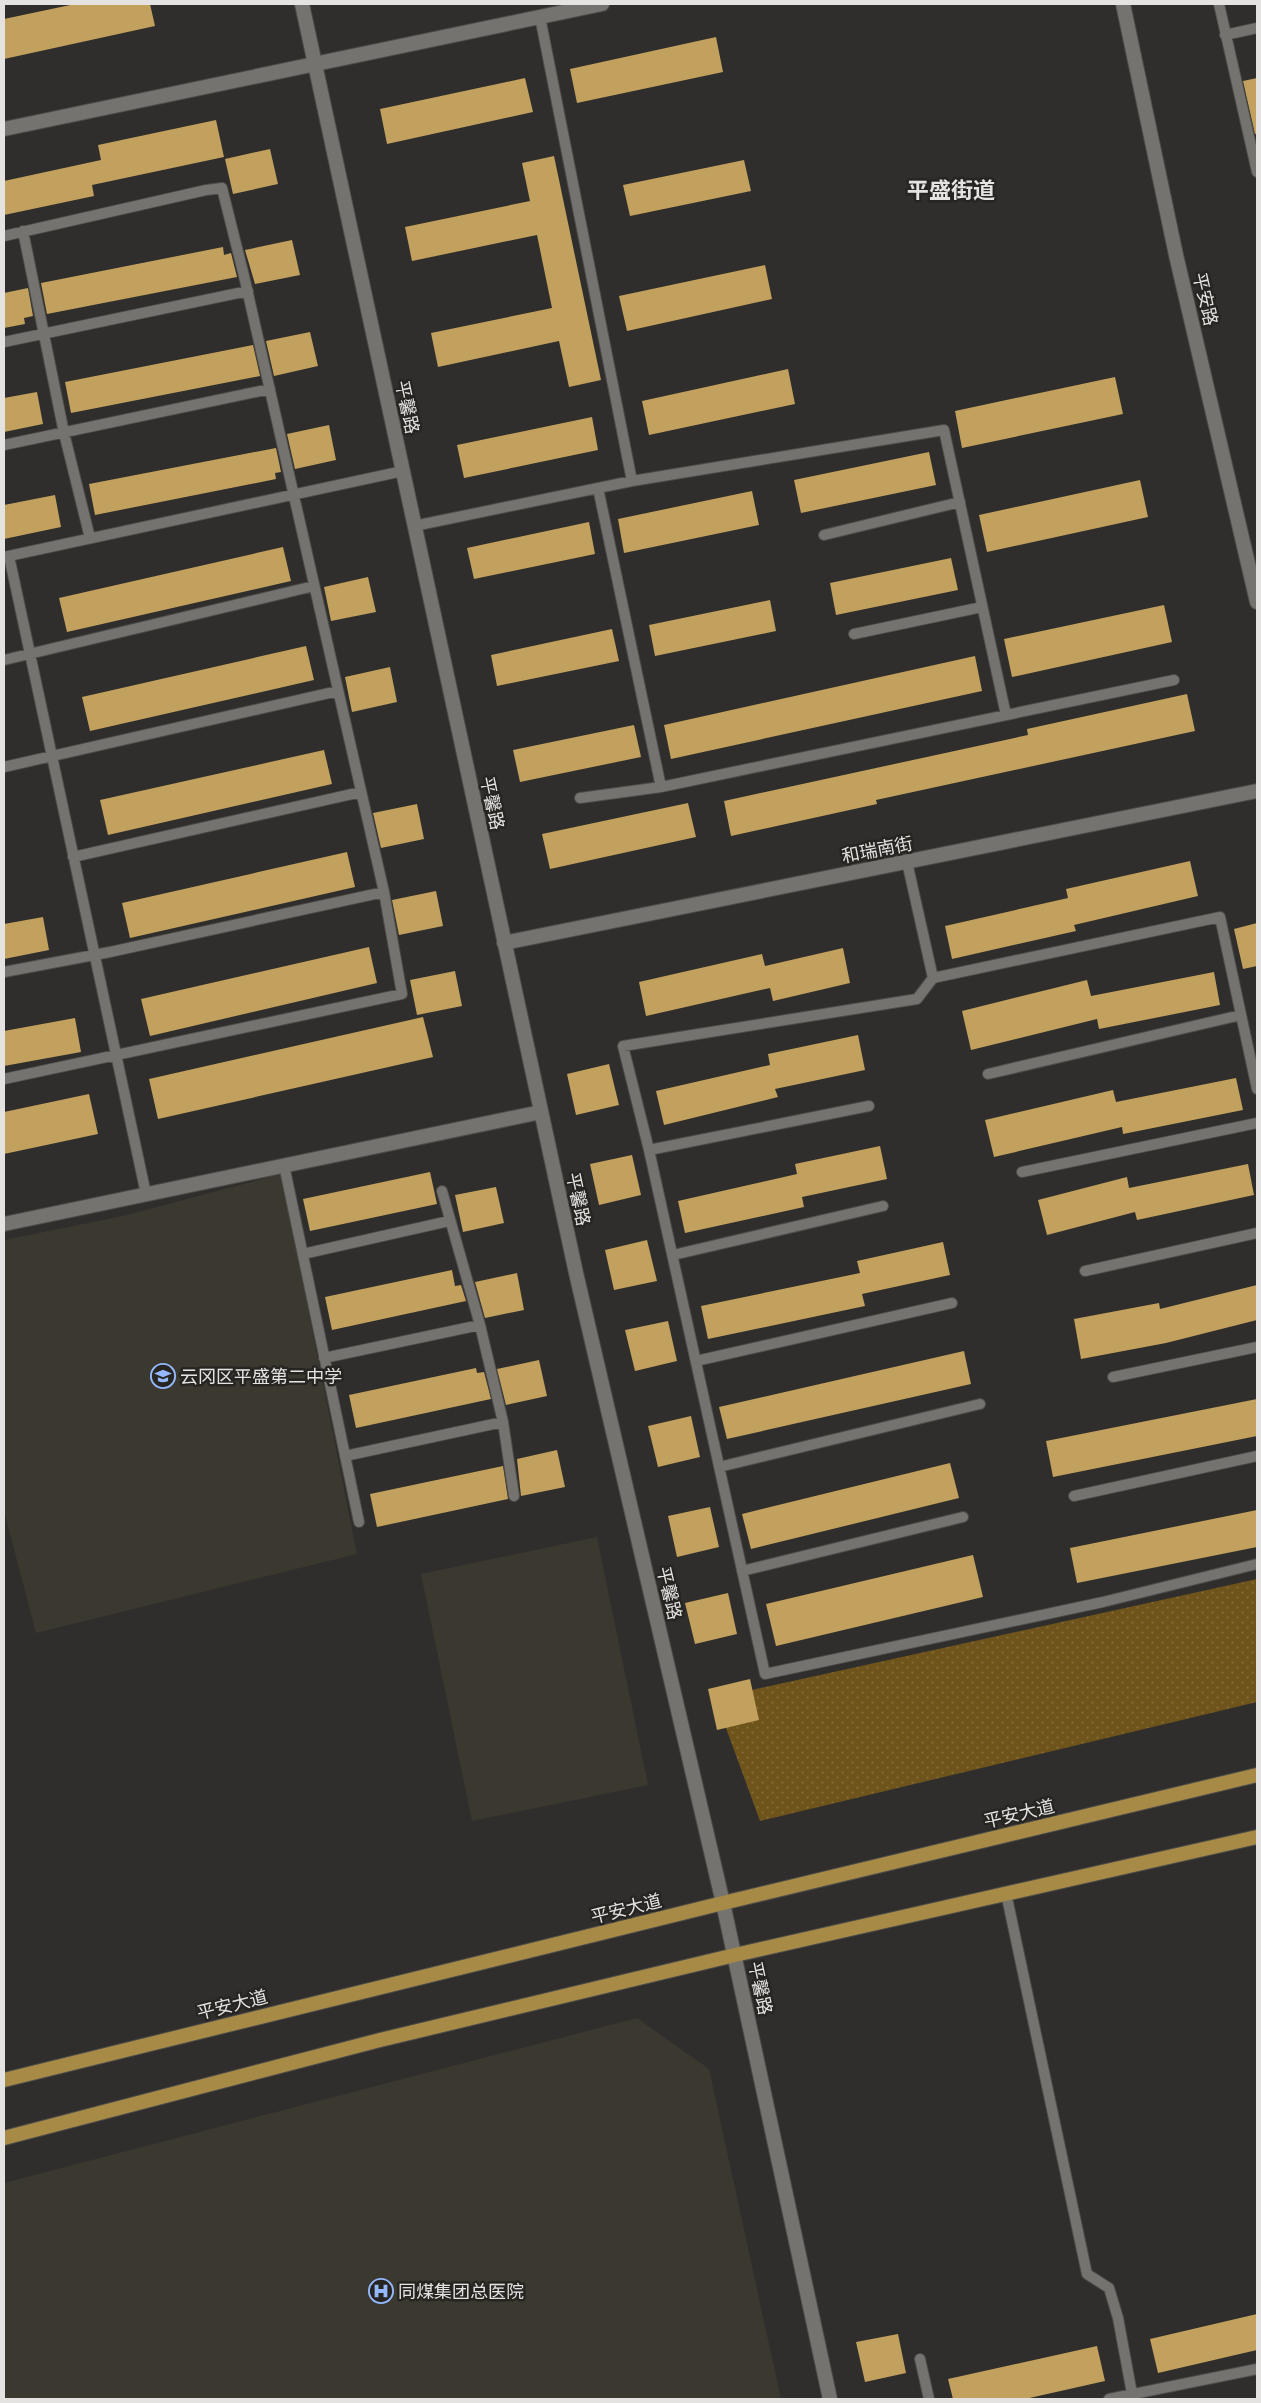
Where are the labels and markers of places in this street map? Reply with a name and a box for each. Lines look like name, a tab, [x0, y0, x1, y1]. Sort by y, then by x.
school or university icon: 云冈区平盛第二中学	[150, 1363, 176, 1389]
place label: 云冈区平盛第二中学	[180, 1366, 342, 1386]
hospital icon: 同煤集团总医院	[368, 2278, 394, 2304]
place label: 同煤集团总医院	[398, 2281, 524, 2301]

